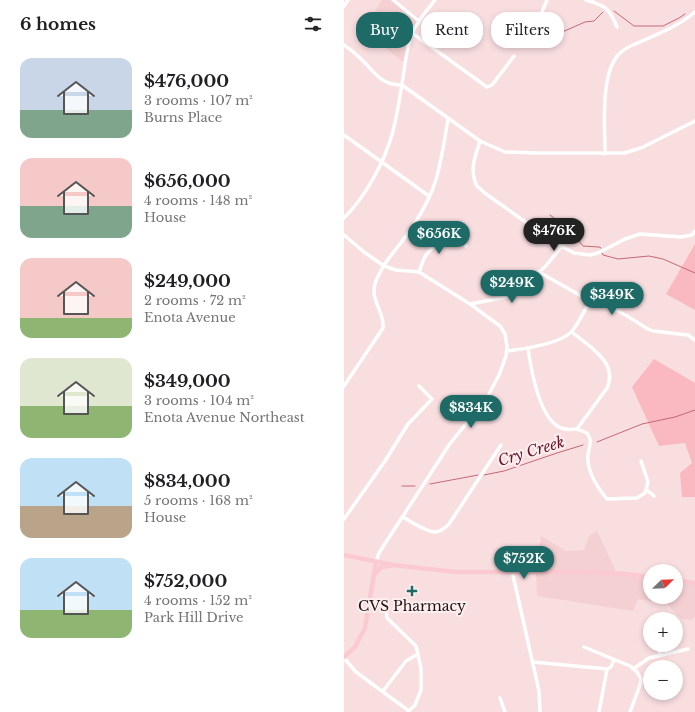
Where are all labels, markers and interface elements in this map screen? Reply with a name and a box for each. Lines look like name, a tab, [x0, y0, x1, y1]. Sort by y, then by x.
chip: Buy	[356, 12, 413, 48]
chip: Rent	[421, 12, 483, 48]
chip: Filters	[491, 12, 564, 48]
icon: filters	[302, 13, 324, 35]
text: 6 homes	[20, 14, 96, 35]
text: $476,000	[144, 71, 229, 92]
icon: home	[52, 74, 100, 122]
text: 3 rooms · 107 m²	[144, 92, 253, 109]
text: Burns Place	[144, 109, 222, 126]
text: $656,000	[144, 171, 231, 192]
icon: home	[52, 174, 100, 222]
text: 4 rooms · 148 m²	[144, 192, 252, 209]
text: House	[144, 209, 186, 226]
pin: $476K	[526, 218, 582, 252]
pin: $656K	[411, 221, 467, 255]
text: $476K	[532, 222, 576, 239]
text: $656K	[417, 225, 461, 242]
pin: $249K	[484, 270, 540, 304]
text: $249,000	[144, 271, 231, 292]
icon: home	[52, 274, 100, 322]
text: $249K	[490, 274, 534, 291]
pin: $349K	[584, 282, 640, 316]
text: $349K	[590, 286, 634, 303]
text: 2 rooms · 72 m²	[144, 292, 246, 309]
text: Enota Avenue	[144, 309, 236, 326]
text: $349,000	[144, 371, 231, 392]
icon: home	[52, 374, 100, 422]
text: 3 rooms · 104 m²	[144, 392, 254, 409]
pin: $834K	[443, 395, 499, 429]
text: $834K	[449, 399, 493, 416]
text: Enota Avenue Northeast	[144, 409, 305, 426]
water label: Cry Creek	[495, 432, 567, 470]
text: $834,000	[144, 471, 230, 492]
icon: home	[52, 474, 100, 522]
text: 5 rooms · 168 m²	[144, 492, 253, 509]
text: House	[144, 509, 186, 526]
pin: $752K	[496, 546, 552, 580]
text: $752K	[503, 550, 545, 567]
north arrow	[643, 564, 683, 604]
map controls	[643, 564, 683, 700]
text: $752,000	[144, 571, 227, 592]
icon: home	[52, 574, 100, 622]
marker: CVS Pharmacy	[407, 586, 417, 596]
text: 4 rooms · 152 m²	[144, 592, 252, 609]
place label: CVS Pharmacy	[358, 597, 466, 615]
text: Park Hill Drive	[144, 609, 244, 626]
button: +	[643, 612, 683, 652]
button: −	[643, 660, 683, 700]

